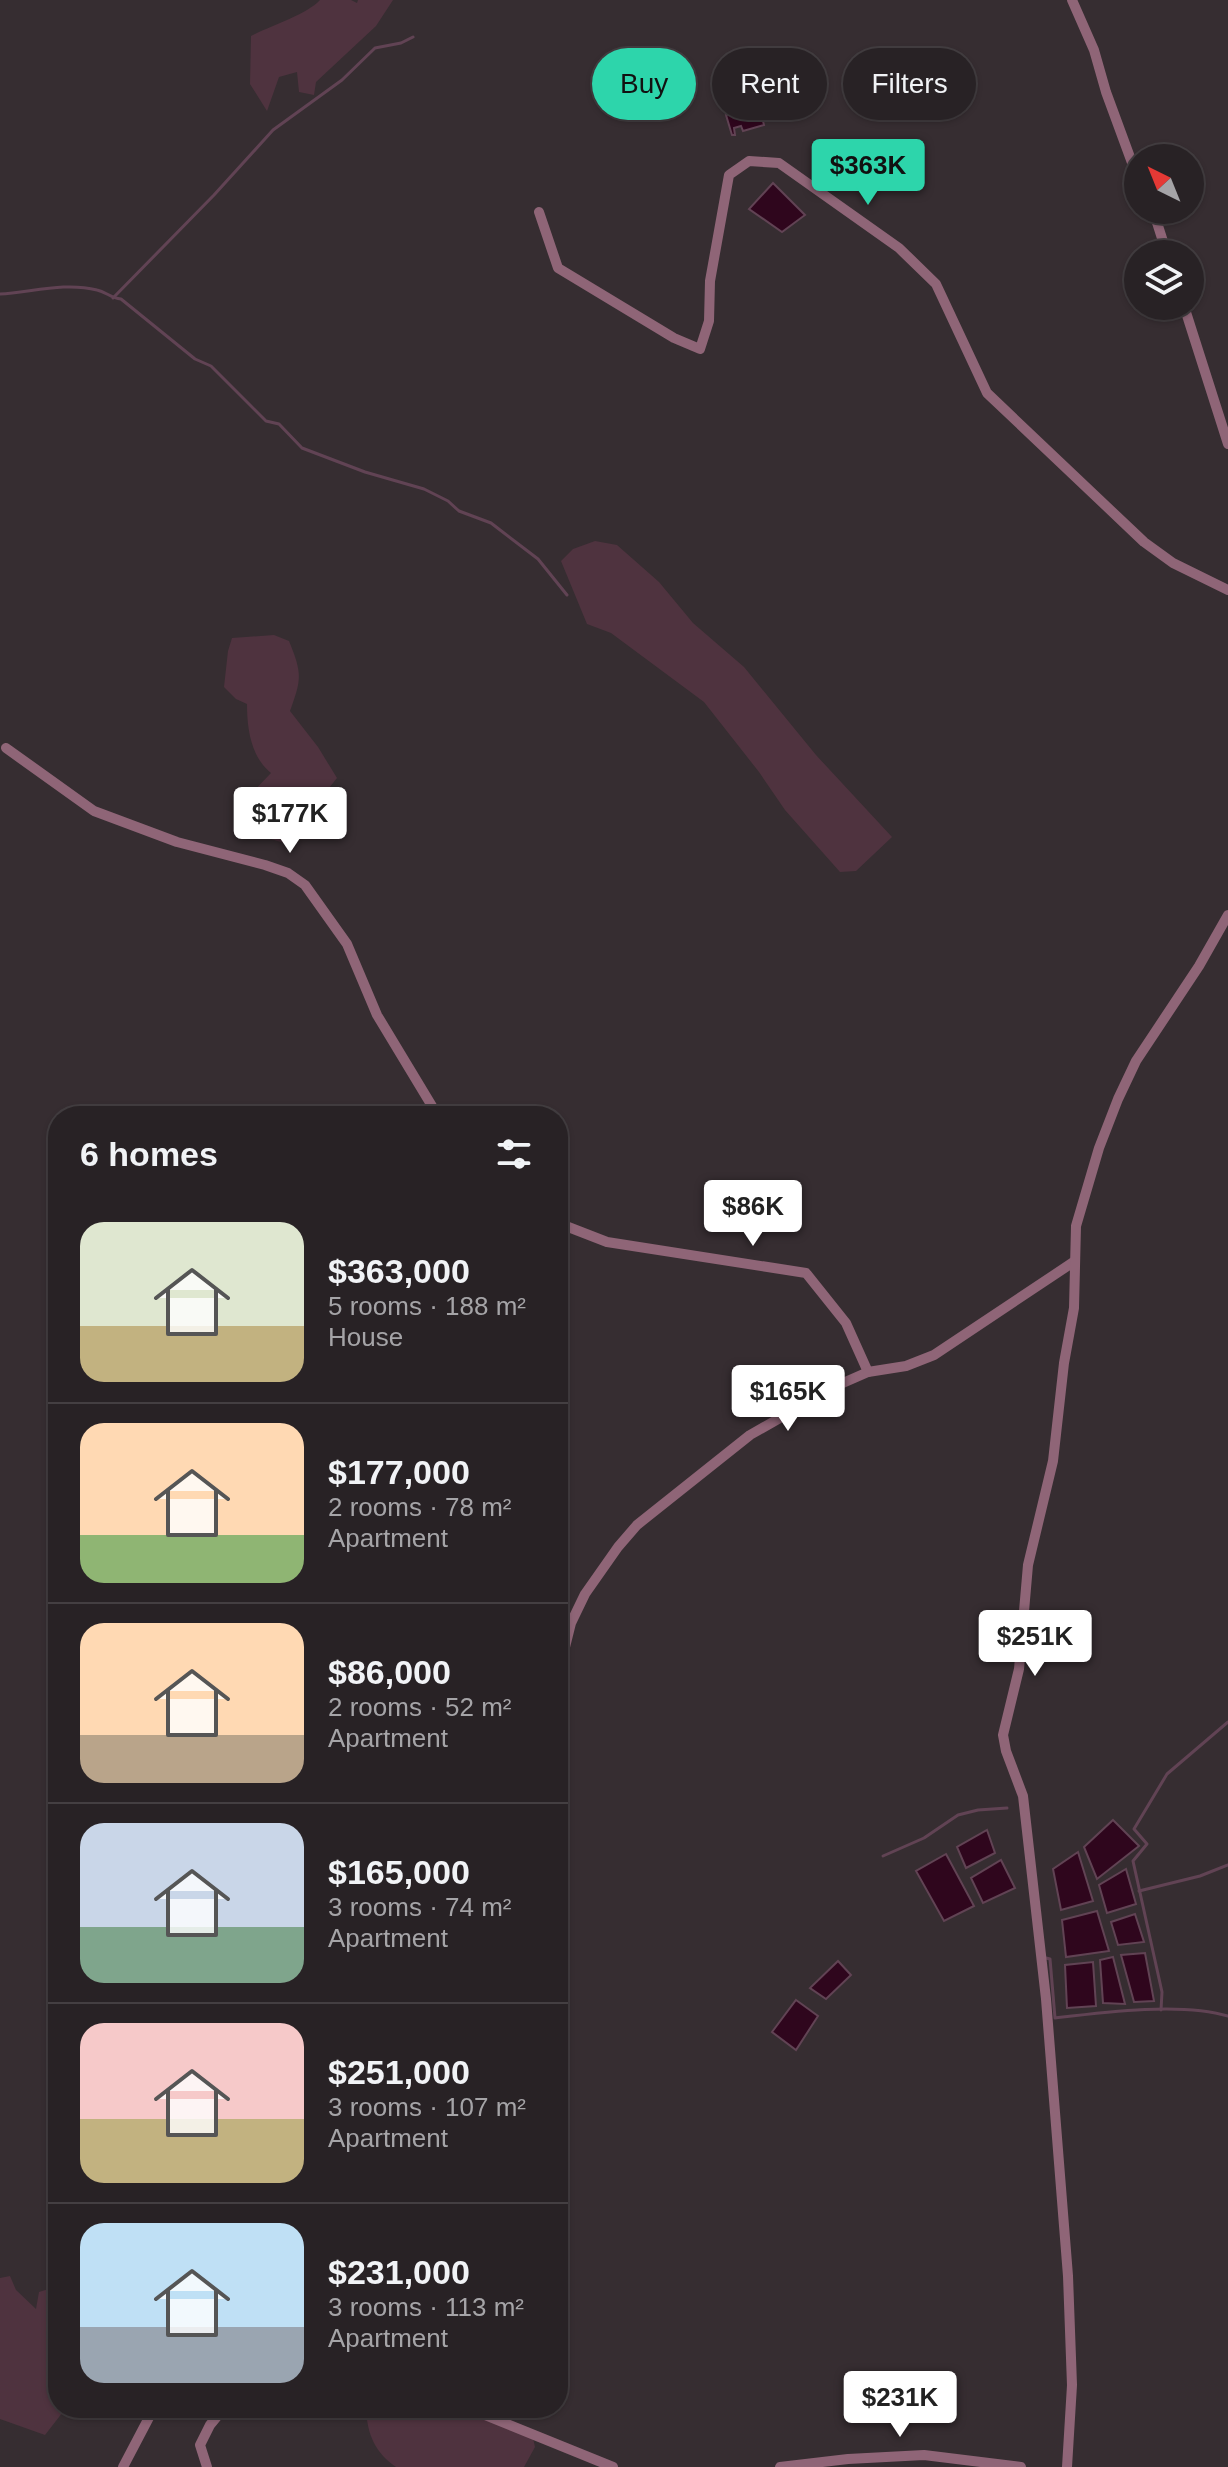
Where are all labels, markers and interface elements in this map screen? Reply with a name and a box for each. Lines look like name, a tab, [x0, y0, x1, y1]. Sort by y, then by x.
chip: Buy	[592, 48, 696, 120]
chip: Rent	[712, 48, 827, 120]
chip: Filters	[843, 48, 976, 120]
pin: $363K	[812, 139, 924, 207]
north arrow	[1124, 144, 1204, 224]
map controls	[1124, 144, 1204, 320]
text: $363K	[830, 150, 906, 180]
button: layers	[1124, 240, 1204, 320]
pin: $177K	[234, 787, 346, 855]
text: $177K	[252, 798, 328, 828]
icon: filters	[492, 1132, 536, 1176]
text: 6 homes	[80, 1135, 218, 1173]
pin: $86K	[706, 1180, 800, 1248]
text: $86K	[722, 1191, 784, 1221]
text: $363,000	[328, 1252, 470, 1290]
icon: home	[144, 1254, 240, 1350]
text: 5 rooms · 188 m²	[328, 1291, 526, 1321]
text: House	[328, 1322, 403, 1352]
pin: $165K	[732, 1365, 844, 1433]
text: $165K	[750, 1376, 826, 1406]
text: $177,000	[328, 1453, 470, 1491]
icon: home	[144, 1455, 240, 1551]
text: 2 rooms · 78 m²	[328, 1492, 512, 1522]
text: Apartment	[328, 1523, 448, 1553]
pin: $251K	[979, 1610, 1091, 1678]
text: $251K	[997, 1621, 1073, 1651]
text: $86,000	[328, 1653, 451, 1691]
icon: home	[144, 1655, 240, 1751]
text: 2 rooms · 52 m²	[328, 1692, 512, 1722]
text: Apartment	[328, 1723, 448, 1753]
text: $165,000	[328, 1853, 470, 1891]
icon: home	[144, 1855, 240, 1951]
text: 3 rooms · 74 m²	[328, 1892, 512, 1922]
text: Apartment	[328, 1923, 448, 1953]
text: $251,000	[328, 2053, 470, 2091]
icon: home	[144, 2055, 240, 2151]
text: 3 rooms · 107 m²	[328, 2092, 526, 2122]
text: Apartment	[328, 2123, 448, 2153]
text: $231,000	[328, 2253, 470, 2291]
icon: home	[144, 2255, 240, 2351]
text: 3 rooms · 113 m²	[328, 2292, 524, 2322]
text: Apartment	[328, 2323, 448, 2353]
pin: $231K	[844, 2371, 956, 2439]
text: $231K	[862, 2382, 938, 2412]

